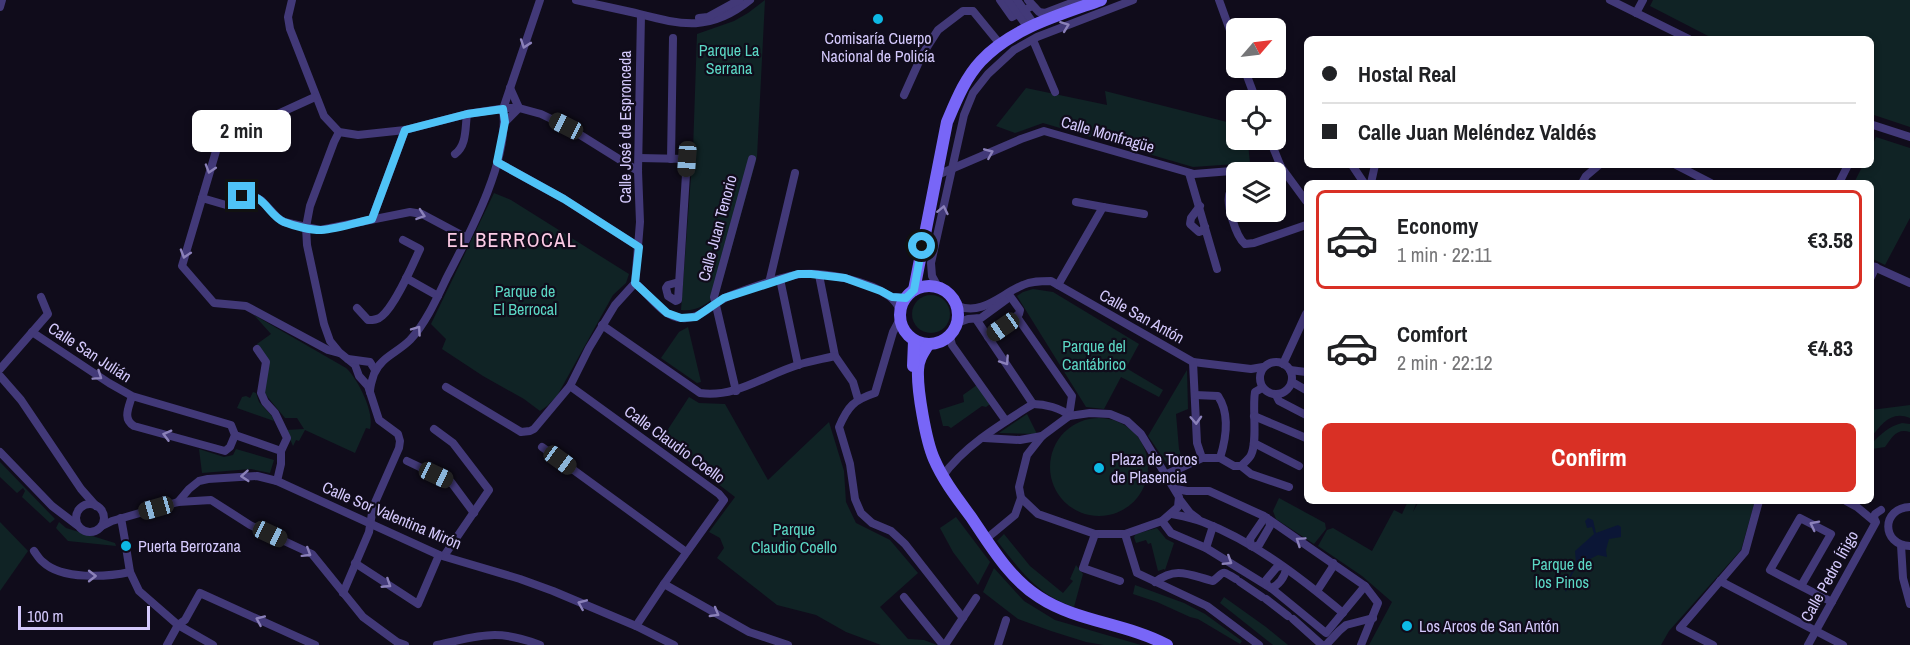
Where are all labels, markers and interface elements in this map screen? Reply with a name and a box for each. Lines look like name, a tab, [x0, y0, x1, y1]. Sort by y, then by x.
marker: Comisaría Cuerpo Nacional de Policía	[871, 12, 885, 26]
north arrow	[1226, 18, 1286, 78]
map controls	[1226, 18, 1286, 222]
one-way arrow	[1059, 21, 1070, 34]
place label: Comisaría Cuerpo Nacional de Policía	[821, 27, 936, 67]
one-way arrow	[520, 38, 533, 49]
park label: Parque La Serrana	[699, 39, 760, 79]
street label: Calle José de Espronceda	[614, 50, 636, 204]
text: Hostal Real	[1358, 59, 1456, 89]
button: locate	[1226, 90, 1286, 150]
callout: 2 min	[192, 109, 292, 151]
car	[546, 110, 586, 142]
street label: Calle Monfragüe	[1059, 110, 1157, 158]
text: 2 min	[220, 117, 263, 144]
text: Calle Juan Meléndez Valdés	[1358, 117, 1597, 147]
car	[677, 140, 697, 178]
one-way arrow	[982, 148, 993, 160]
button: layers	[1226, 162, 1286, 222]
one-way arrow	[205, 163, 217, 174]
street label: Calle Juan Tenorio	[692, 172, 742, 284]
route end	[228, 182, 255, 209]
one-way arrow	[935, 205, 948, 215]
one-way arrow	[416, 208, 426, 221]
text: Economy	[1397, 211, 1478, 241]
icon: car	[1325, 213, 1379, 267]
text: €3.58	[1808, 225, 1853, 255]
district label: EL BERROCAL	[447, 226, 577, 253]
route start	[908, 232, 935, 259]
text: 1 min · 22:11	[1397, 241, 1492, 268]
one-way arrow	[180, 248, 192, 259]
park label: Parque de El Berrocal	[493, 280, 557, 320]
street label: Calle San Antón	[1096, 284, 1188, 348]
car	[983, 309, 1023, 345]
street label: Calle San Julián	[44, 317, 136, 387]
text: Comfort	[1397, 319, 1467, 349]
icon: car	[1325, 321, 1379, 375]
one-way arrow	[410, 326, 421, 337]
text: €4.83	[1808, 333, 1853, 363]
park label: Parque del Cantábrico	[1062, 335, 1126, 375]
text: 2 min · 22:12	[1397, 349, 1493, 376]
one-way arrow	[998, 355, 1009, 366]
one-way arrow	[92, 369, 103, 380]
street label: Calle Claudio Coello	[620, 400, 730, 488]
one-way arrow	[1190, 416, 1203, 425]
button: Confirm	[1322, 423, 1856, 492]
one-way arrow	[163, 430, 173, 443]
car	[540, 442, 580, 478]
place label: Plaza de Toros de Plasencia	[1111, 448, 1198, 488]
car	[416, 459, 456, 491]
marker: Plaza de Toros de Plasencia	[1092, 461, 1106, 475]
one-way arrow	[240, 470, 249, 483]
street label: Calle Sor Valentina Mirón	[319, 476, 465, 554]
car	[136, 494, 176, 522]
car	[250, 518, 290, 550]
park label: Parque Claudio Coello	[751, 518, 837, 558]
one-way arrow	[1810, 521, 1820, 532]
street label: Calle Pedro Íñigo	[1795, 526, 1863, 626]
place label: Puerta Berrozana	[138, 535, 242, 557]
one-way arrow	[1296, 537, 1307, 548]
marker: Puerta Berrozana	[119, 539, 133, 553]
one-way arrow	[300, 545, 311, 556]
park label: Parque de los Pinos	[1532, 553, 1592, 593]
one-way arrow	[1222, 554, 1232, 566]
one-way arrow	[88, 569, 97, 582]
one-way arrow	[381, 576, 391, 588]
one-way arrow	[578, 599, 589, 611]
scale bar	[18, 603, 150, 630]
text: 100 m	[27, 605, 63, 627]
one-way arrow	[709, 605, 719, 617]
one-way arrow	[255, 615, 266, 627]
place label: Los Arcos de San Antón	[1419, 615, 1559, 637]
marker: Los Arcos de San Antón	[1400, 619, 1414, 633]

